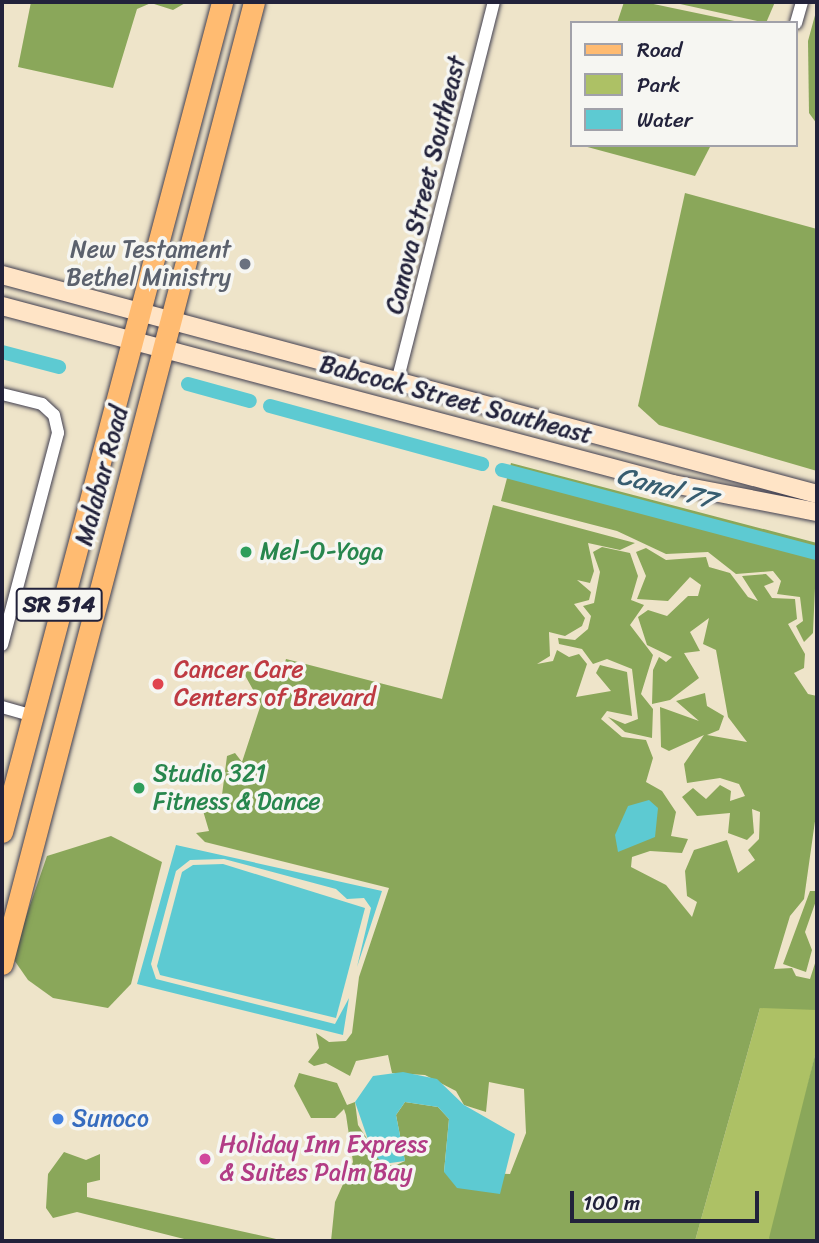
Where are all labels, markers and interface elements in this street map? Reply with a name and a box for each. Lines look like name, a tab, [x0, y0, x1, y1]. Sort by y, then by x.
legend	[570, 21, 798, 147]
text: Road	[637, 31, 682, 69]
street label: Canova Street Southeast	[380, 53, 472, 317]
text: Park	[637, 66, 680, 104]
text: Water	[637, 101, 692, 139]
place label: New Testament Bethel Ministry	[66, 236, 231, 292]
marker: New Testament Bethel Ministry	[237, 256, 253, 272]
street label: Babcock Street Southeast	[318, 350, 594, 450]
street label: Malabar Road	[70, 403, 134, 549]
water label: Canal 77	[614, 460, 718, 516]
place label: Mel-O-Yoga	[260, 538, 383, 566]
marker: Mel-O-Yoga	[238, 544, 254, 560]
road number: SR 514	[15, 586, 103, 624]
place label: Cancer Care Centers of Brevard	[174, 656, 376, 712]
marker: Cancer Care Centers of Brevard	[148, 674, 168, 694]
place label: Studio 321 Fitness & Dance	[153, 760, 321, 816]
marker: Studio 321 Fitness & Dance	[131, 780, 147, 796]
place label: Sunoco	[72, 1105, 149, 1133]
marker: Sunoco	[50, 1111, 66, 1127]
place label: Holiday Inn Express & Suites Palm Bay	[219, 1131, 429, 1187]
marker: Holiday Inn Express & Suites Palm Bay	[197, 1151, 213, 1167]
scale bar	[574, 1176, 763, 1220]
text: 100 m	[583, 1184, 640, 1222]

